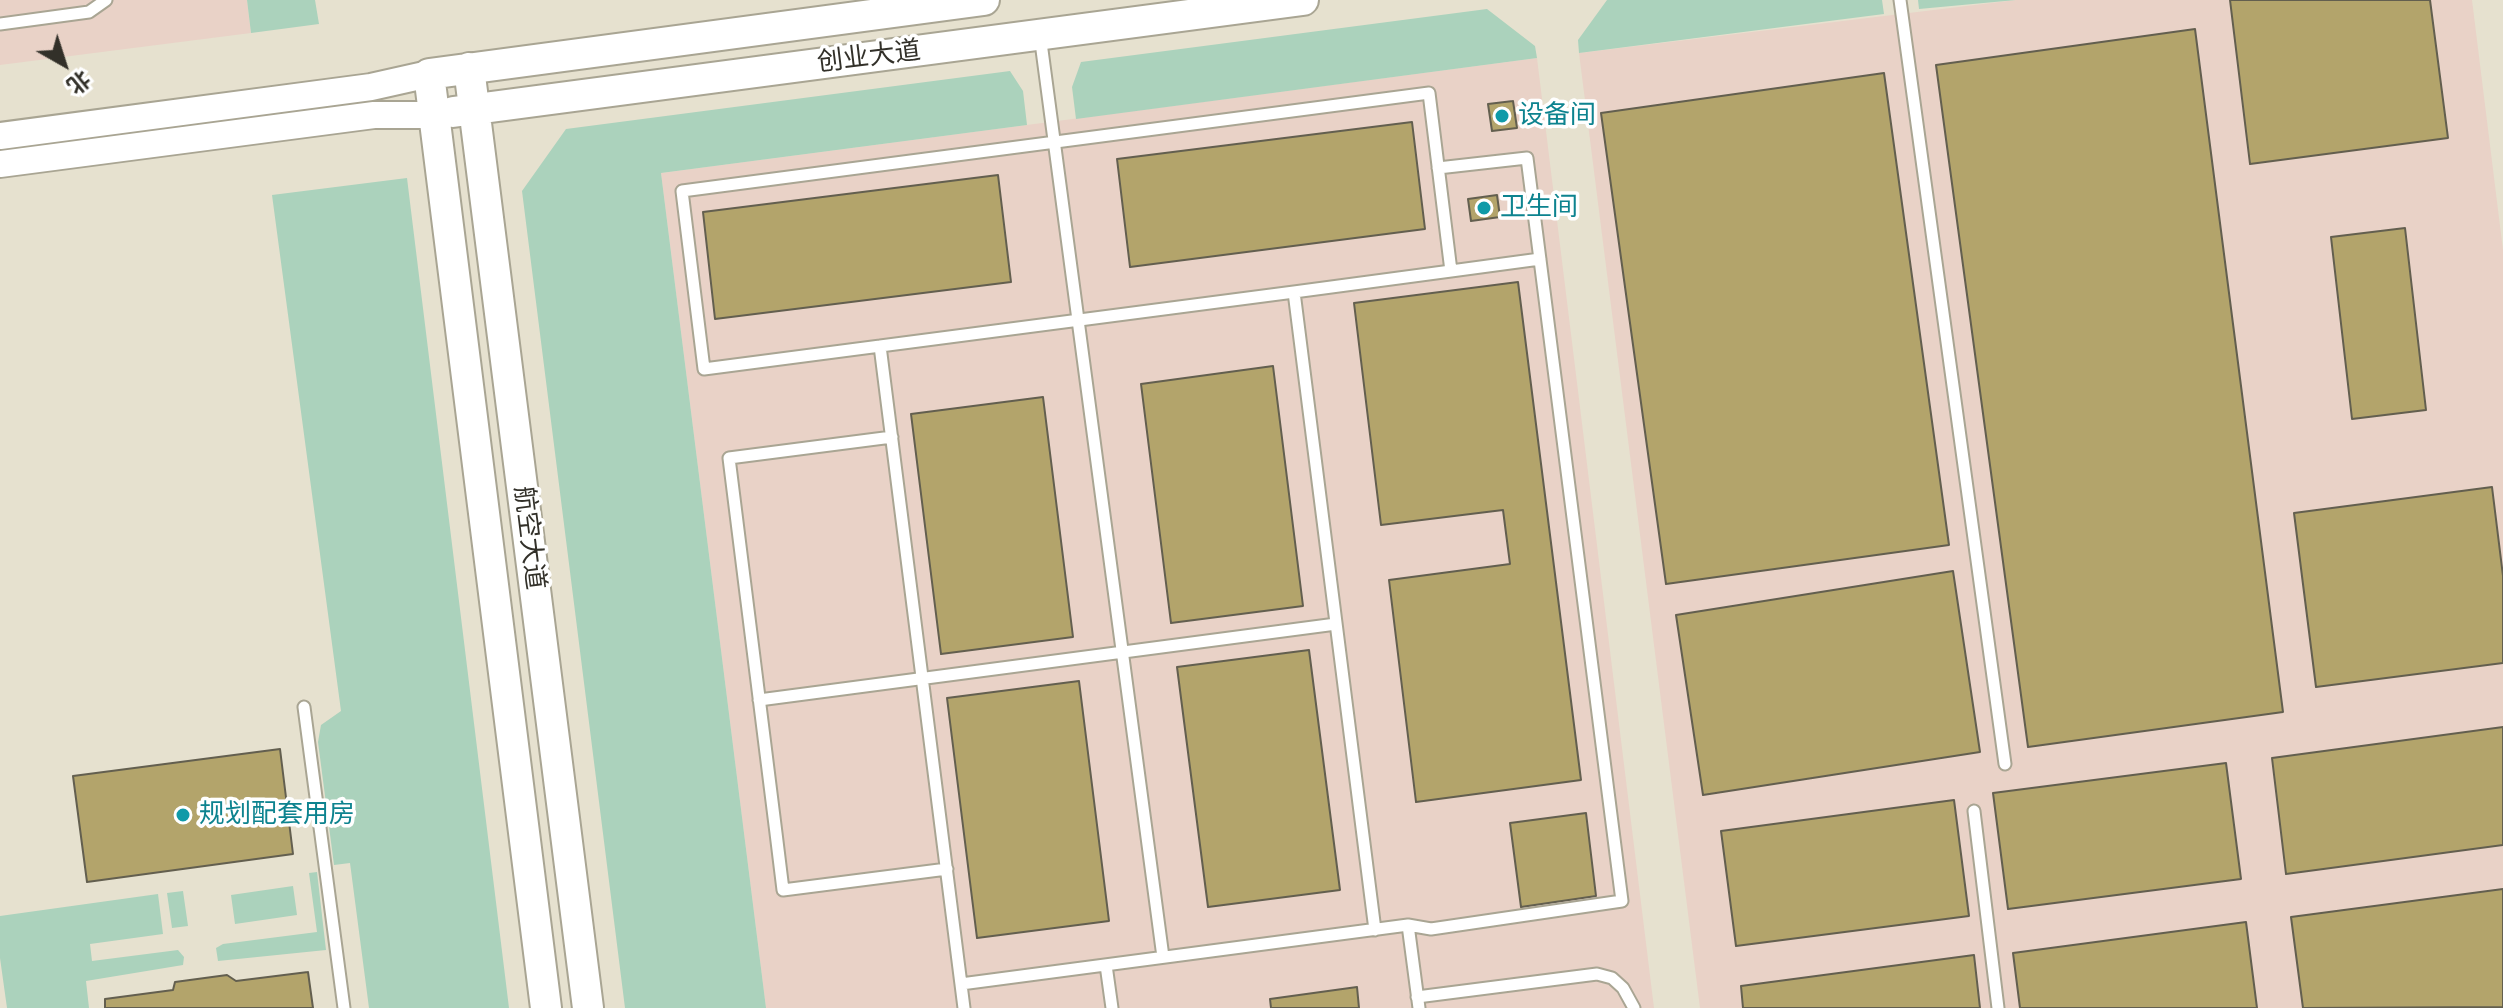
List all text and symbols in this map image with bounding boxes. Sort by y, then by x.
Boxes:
north arrow [24,24,104,104]
street label: 创业大道 [815,35,923,79]
text: 北 [62,65,96,100]
place label: 设备间 [1518,100,1596,132]
marker: 设备间 [1493,107,1511,125]
place label: 卫生间 [1500,192,1578,224]
marker: 卫生间 [1475,199,1493,217]
street label: 航空大道 [507,484,551,592]
place label: 规划配套用房 [199,799,355,831]
marker: 规划配套用房 [174,806,192,824]

